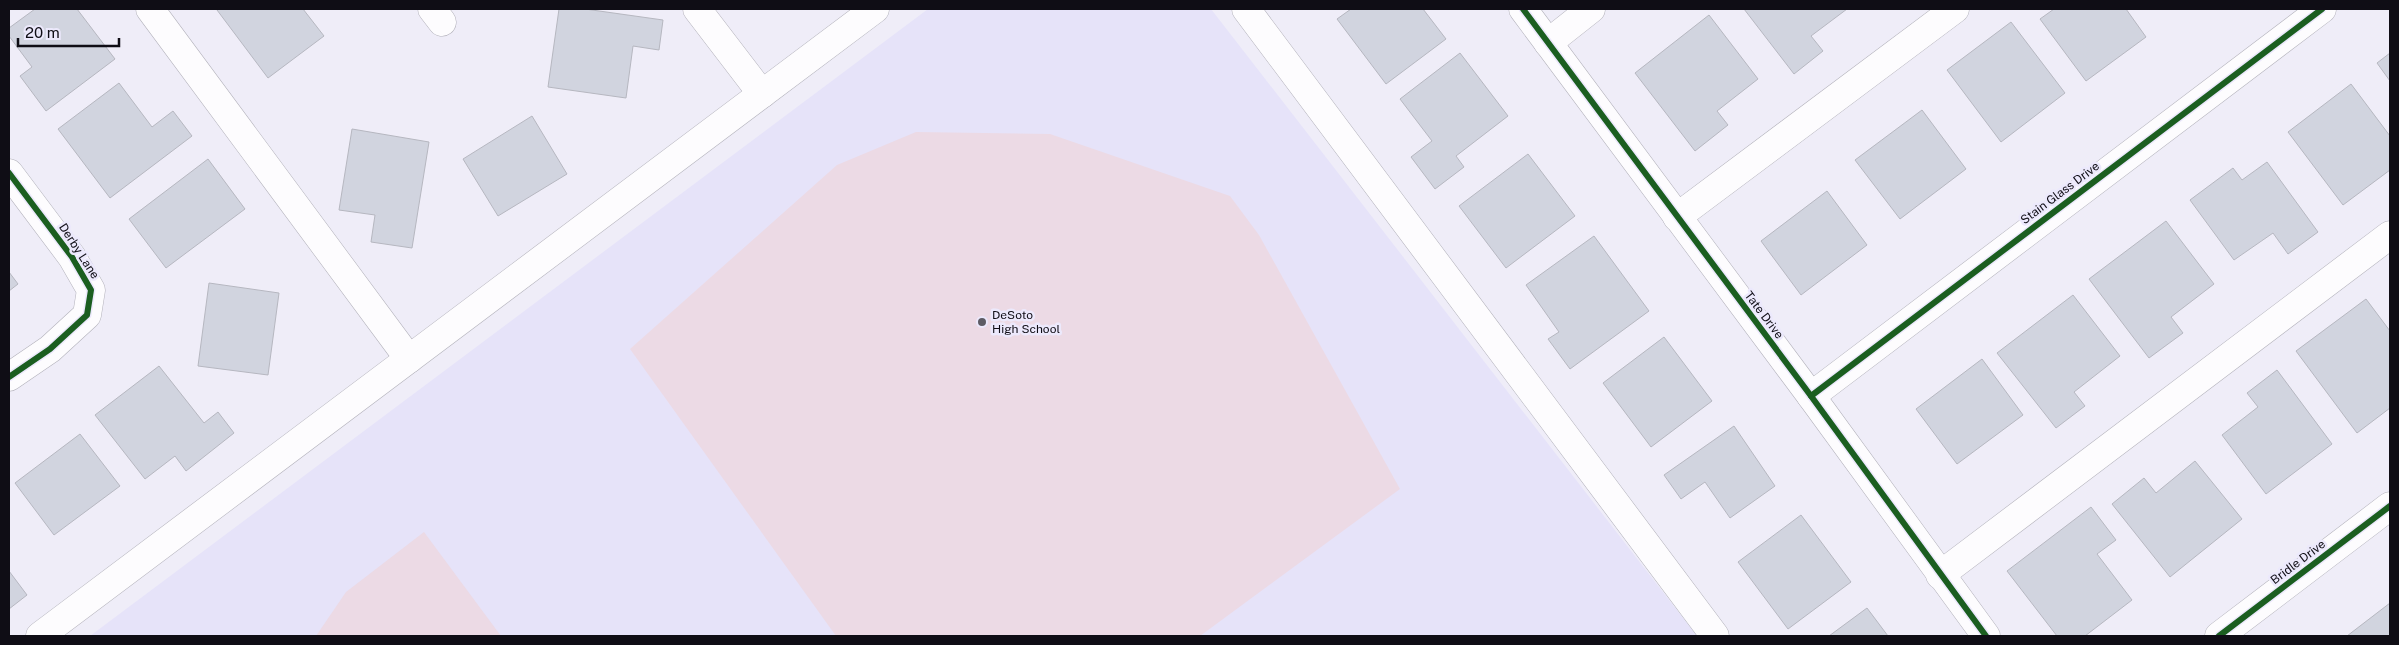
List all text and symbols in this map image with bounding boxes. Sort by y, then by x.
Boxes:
scale bar [18,15,119,47]
text: 20 m [25,24,60,41]
street label: Stain Glass Drive [2018,159,2102,227]
street label: Derby Lane [56,221,102,282]
street label: Tate Drive [1742,289,1786,342]
place label: DeSoto High School [992,308,1060,336]
marker: DeSoto High School [976,316,988,328]
street label: Bridle Drive [2268,537,2328,587]

